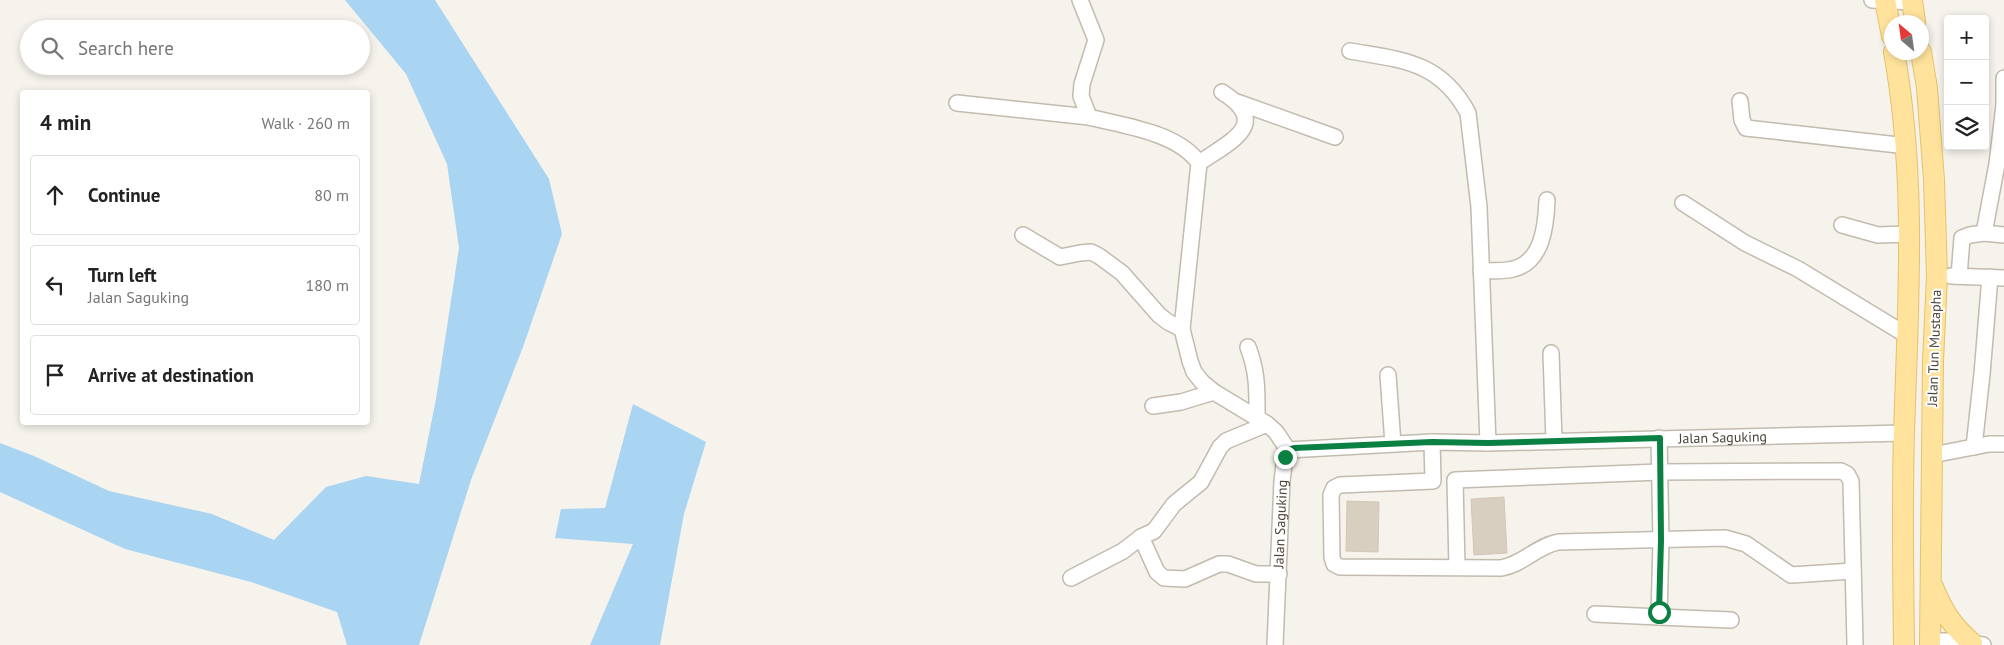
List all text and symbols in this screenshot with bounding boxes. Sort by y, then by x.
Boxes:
north arrow [1884,15,1929,60]
map controls [1944,15,1989,150]
button: + [1944,15,1989,60]
search box [20,20,370,75]
icon: search [38,34,66,62]
text: Search here [78,36,174,60]
button: − [1944,60,1989,105]
button: layers [1944,105,1989,150]
text: 4 min [40,109,91,136]
text: Walk · 260 m [261,113,350,133]
icon: ahead [41,181,69,209]
text: Continue [88,183,160,207]
text: 80 m [314,185,349,205]
text: Turn left [88,263,157,287]
icon: left [41,271,69,299]
text: 180 m [306,275,349,295]
text: Jalan Saguking [88,287,189,307]
street label: Jalan Tun Mustapha [1923,289,1945,408]
icon: arrive [41,361,69,389]
text: Arrive at destination [88,363,254,387]
street label: Jalan Saguking [1677,427,1767,447]
route end [1274,446,1297,469]
street label: Jalan Saguking [1269,479,1291,570]
route start [1648,601,1671,624]

